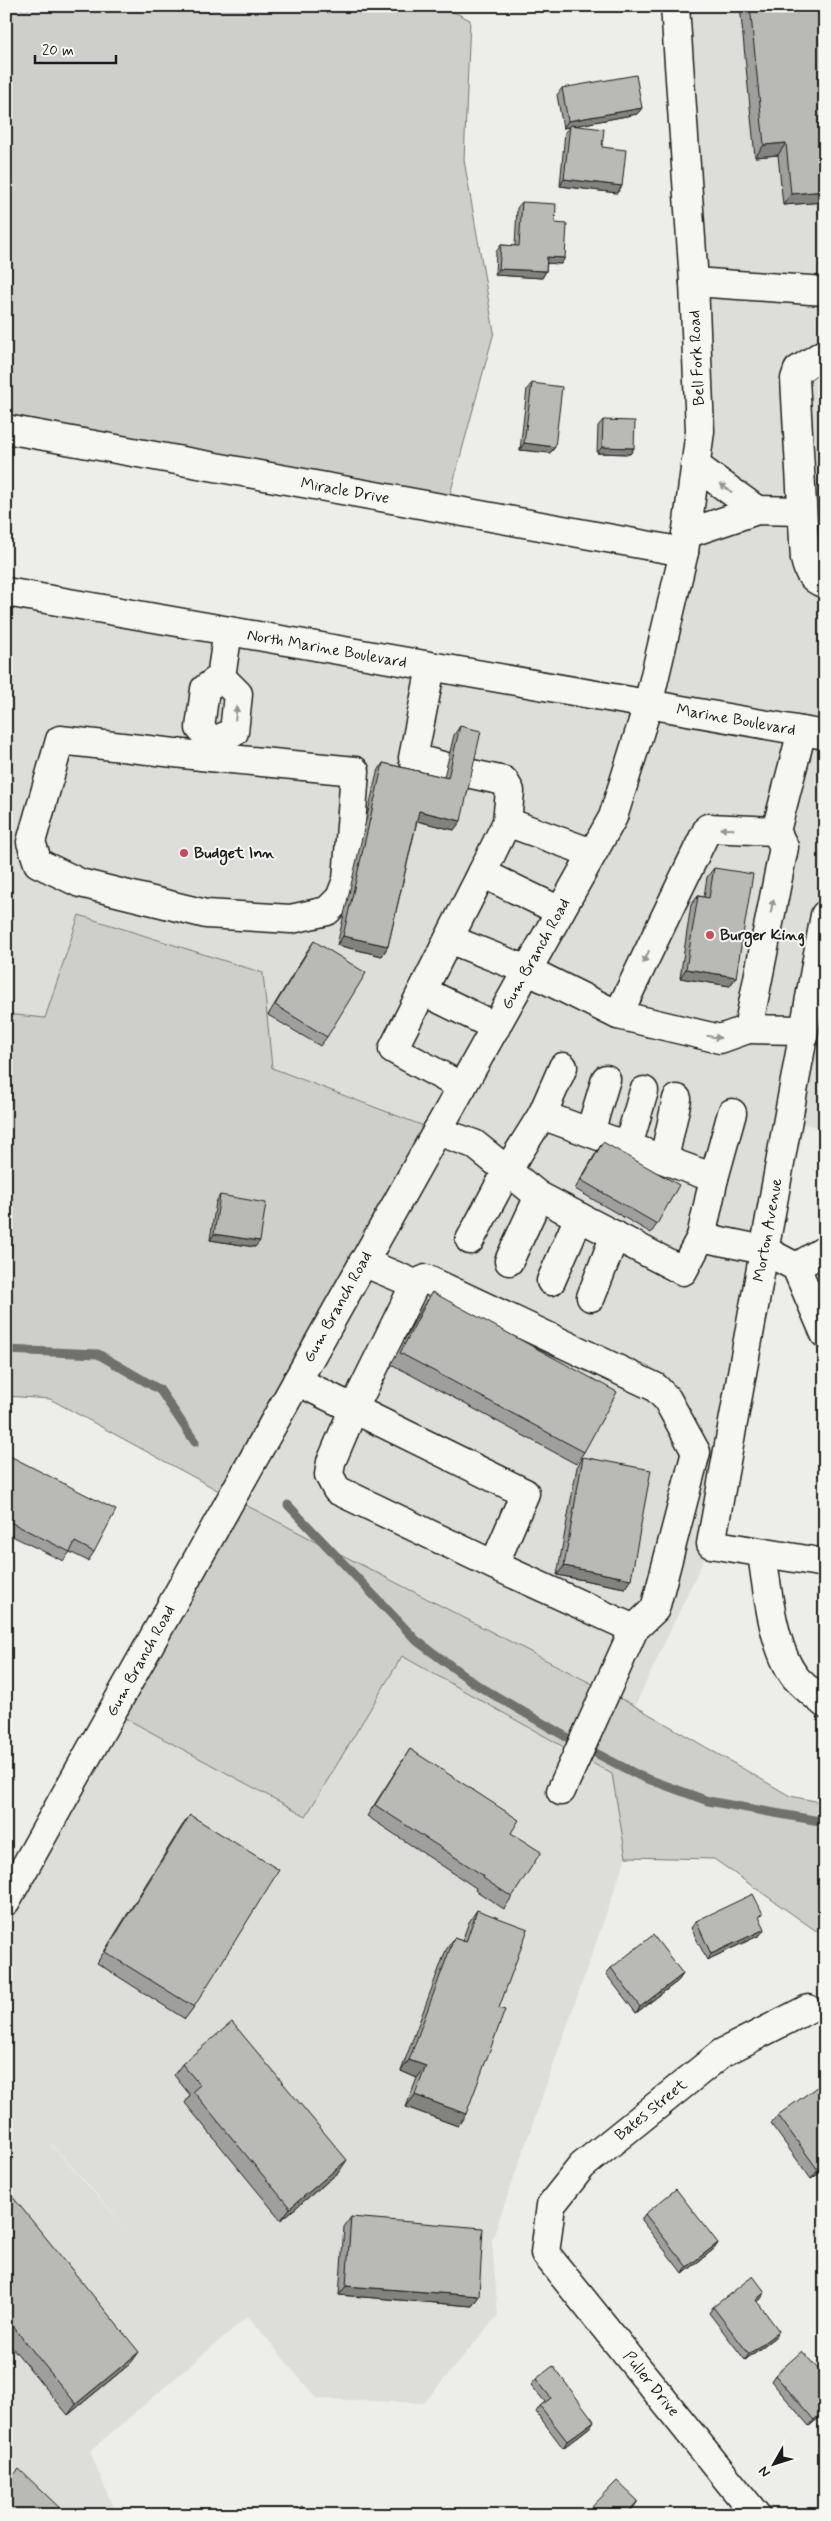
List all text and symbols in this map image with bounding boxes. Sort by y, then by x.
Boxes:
scale bar [35,32,116,64]
text: 20 m [42,41,74,61]
street label: Bell Fork Road [684,310,710,406]
street label: Miracle Drive [299,473,391,509]
one-way arrow [720,482,733,493]
street label: North Marine Boulevard [245,625,409,673]
street label: Marine Boulevard [675,699,797,741]
one-way arrow [232,704,240,720]
one-way arrow [719,824,735,832]
place label: Budget Inn [194,843,275,866]
marker: Budget Inn [178,847,190,859]
street label: Gum Branch Road [497,895,575,1013]
one-way arrow [769,897,777,913]
place label: Burger King [720,925,805,948]
marker: Burger King [704,929,716,941]
one-way arrow [642,950,650,964]
one-way arrow [706,1034,722,1042]
street label: Morton Avenue [749,1176,788,1284]
street label: Gum Branch Road [299,1248,377,1366]
street label: Gum Branch Road [102,1602,180,1720]
street label: Bates Street [610,2074,692,2146]
street label: Puller Drive [618,2347,684,2421]
north arrow [748,2438,798,2488]
text: N [755,2462,775,2481]

